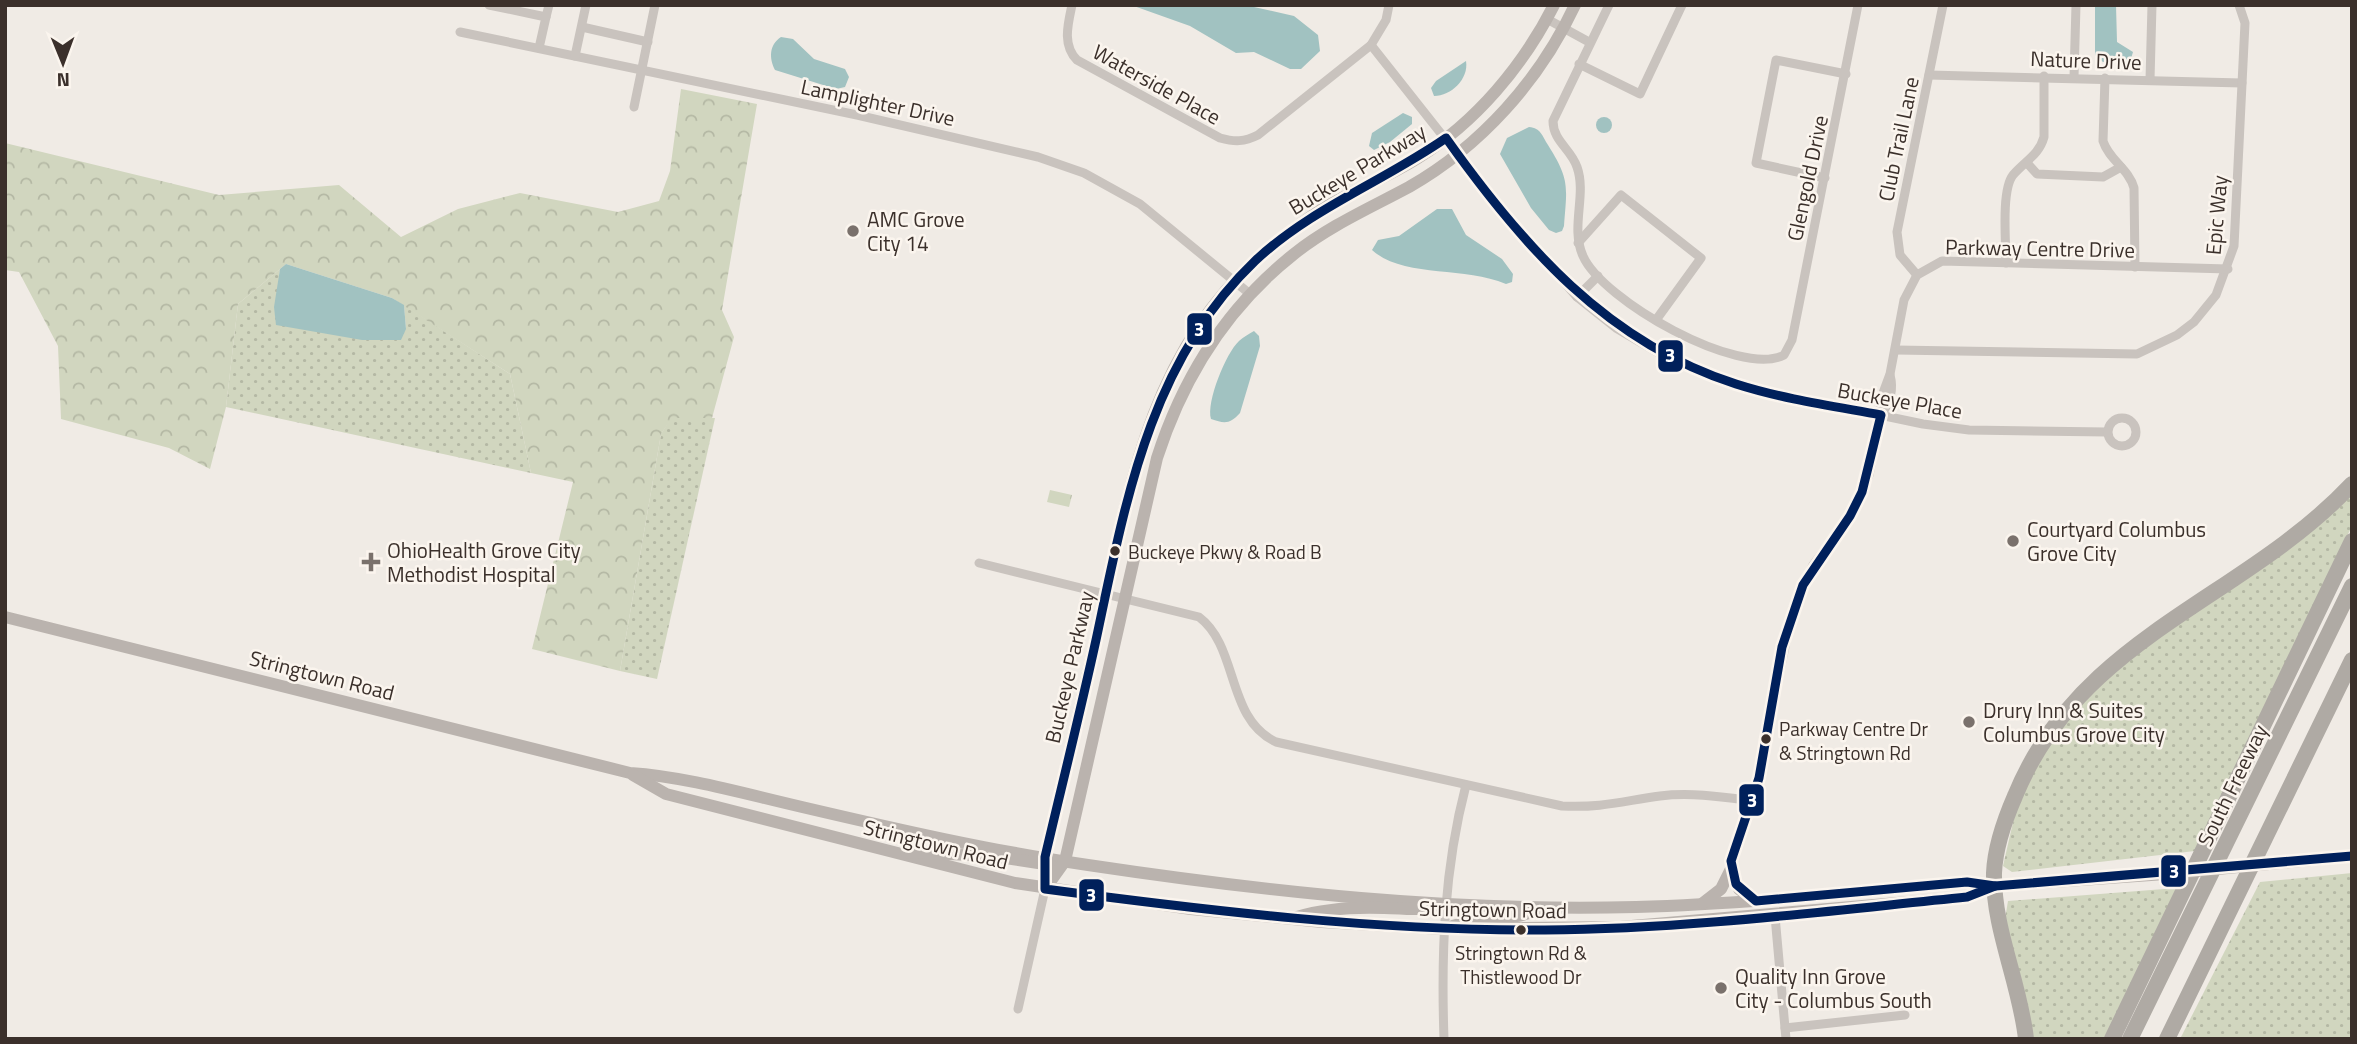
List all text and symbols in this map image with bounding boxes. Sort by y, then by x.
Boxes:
north arrow [28,28,98,98]
street label: Waterside Place [1087,36,1227,132]
street label: Nature Drive [2030,42,2142,78]
text: N [56,66,70,95]
street label: Lamplighter Drive [798,70,958,134]
street label: Club Trail Lane [1869,74,1927,204]
street label: Glengold Drive [1778,112,1836,244]
street label: Buckeye Parkway [1282,115,1432,223]
street label: Epic Way [2197,174,2235,256]
place label: AMC Grove City 14 [867,203,965,259]
marker: AMC Grove City 14 [845,223,861,239]
street label: Parkway Centre Drive [1945,230,2135,266]
line badge: 3 [1186,312,1213,346]
text: 3 [1194,314,1204,343]
line badge: 3 [1657,339,1684,373]
text: 3 [1665,340,1675,369]
street label: Buckeye Place [1835,373,1965,427]
place label: Courtyard Columbus Grove City [2027,513,2206,569]
marker: Courtyard Columbus Grove City [2005,533,2021,549]
place label: OhioHealth Grove City Methodist Hospital [387,534,581,590]
place label: Buckeye Pkwy & Road B [1128,537,1322,566]
marker: Buckeye Pkwy & Road B [1108,544,1122,558]
marker: OhioHealth Grove City Methodist Hospital [361,552,381,572]
street label: Buckeye Parkway [1036,588,1102,746]
street label: Stringtown Road [246,642,398,708]
place label: Drury Inn & Suites Columbus Grove City [1983,694,2165,750]
place label: Parkway Centre Dr & Stringtown Rd [1779,714,1929,767]
marker: Drury Inn & Suites Columbus Grove City [1961,714,1977,730]
street label: South Freeway [2189,719,2275,851]
marker: Parkway Centre Dr & Stringtown Rd [1759,732,1773,746]
line badge: 3 [1738,783,1765,817]
text: 3 [1747,785,1757,814]
street label: Stringtown Road [860,811,1012,877]
line badge: 3 [2160,854,2187,888]
text: 3 [2169,856,2179,885]
line badge: 3 [1078,878,1105,912]
text: 3 [1086,880,1096,909]
street label: Stringtown Road [1419,892,1567,926]
marker: Stringtown Rd & Thistlewood Dr [1514,923,1528,937]
place label: Stringtown Rd & Thistlewood Dr [1455,938,1587,991]
place label: Quality Inn Grove City - Columbus South [1735,960,1932,1016]
marker: Quality Inn Grove City - Columbus South [1713,980,1729,996]

